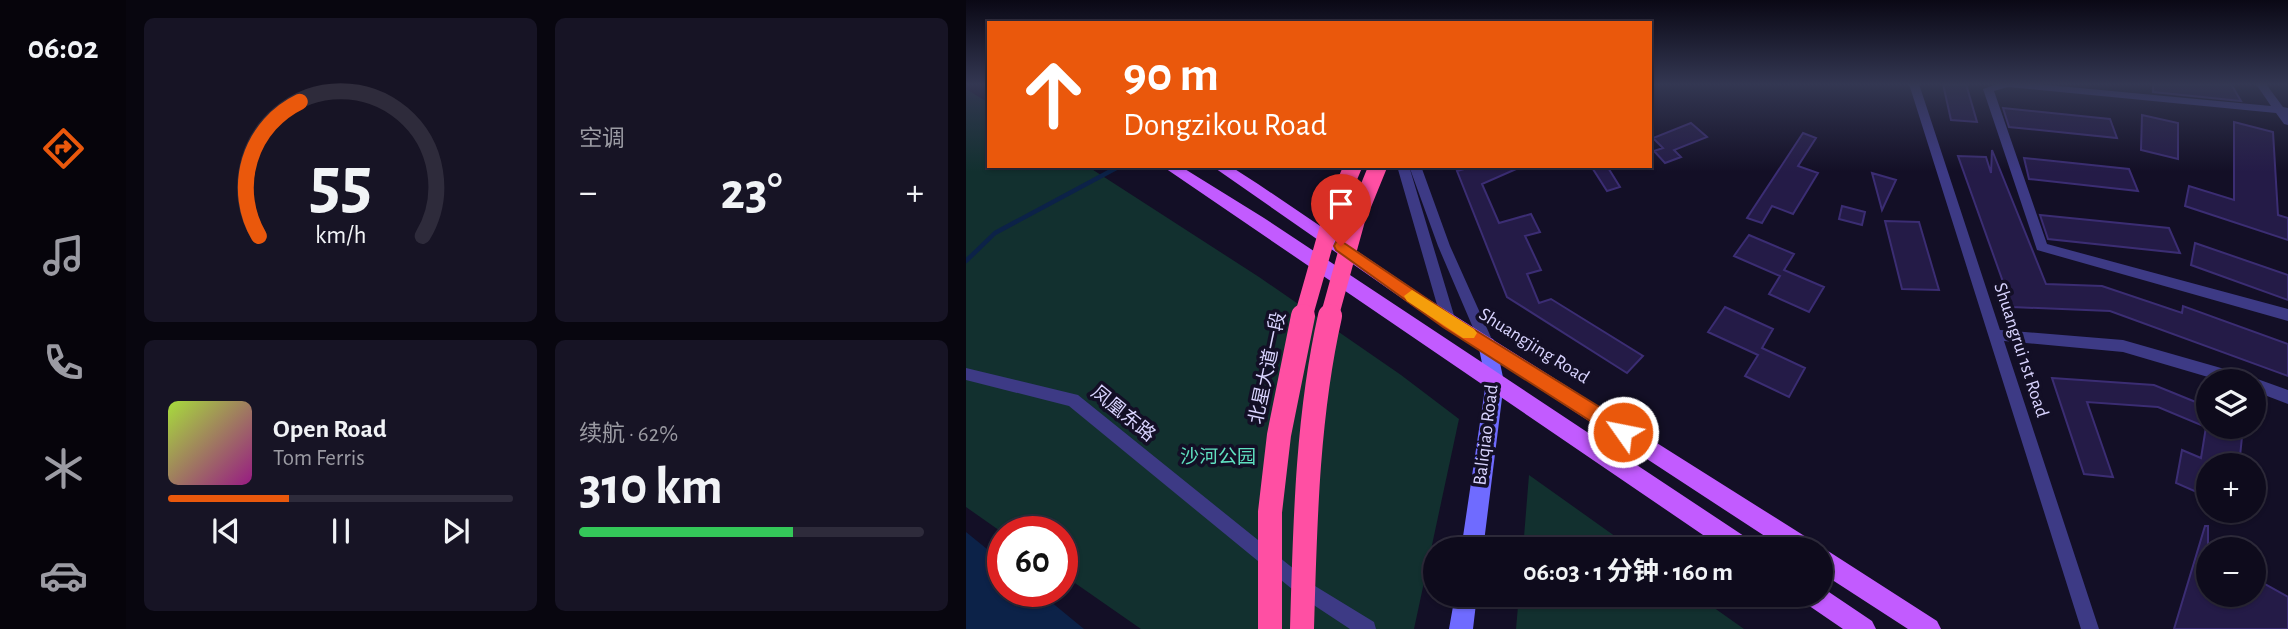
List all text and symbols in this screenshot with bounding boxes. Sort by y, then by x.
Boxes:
text: 06:02 [27,32,99,64]
icon: ahead [1008,49,1099,140]
text: 90 m [1123,51,1219,100]
text: Dongzikou Road [1123,109,1327,141]
icon: directions [39,124,88,173]
text: 空调 [579,128,625,151]
text: 55 [309,148,372,221]
text: 23° [720,166,783,218]
text: − [579,174,597,212]
text: + [906,174,924,212]
pin [1311,174,1371,246]
icon: arrive [1322,185,1360,223]
text: km/h [315,223,366,248]
icon: music [39,231,88,280]
street label: Shuangrui 1st Road [1990,280,2052,420]
street label: Shuangjing Road [1476,305,1593,388]
street label: 北星大道一段 [1245,310,1289,426]
icon: phone [39,338,88,387]
map controls [2196,369,2266,607]
button: layers [2196,369,2266,439]
street label: 凤凰东路 [1087,381,1160,445]
street label: Baliqiao Road [1470,383,1502,487]
position arrow [1586,395,1660,469]
text: Open Road [273,416,387,442]
text: 续航 · 62% [579,423,678,446]
icon: climate [39,444,88,493]
text: Tom Ferris [273,447,365,470]
park label: 沙河公园 [1180,447,1256,467]
button: + [2196,453,2266,523]
text: 310 km [579,461,723,513]
icon: previous [207,512,245,550]
icon: pause [322,512,360,550]
icon: next [437,512,475,550]
speed limit sign: 60 [987,516,1078,607]
button: − [2196,537,2266,607]
icon: car [39,551,88,600]
text: 06:03 · 1 分钟 · 160 m [1523,559,1733,585]

